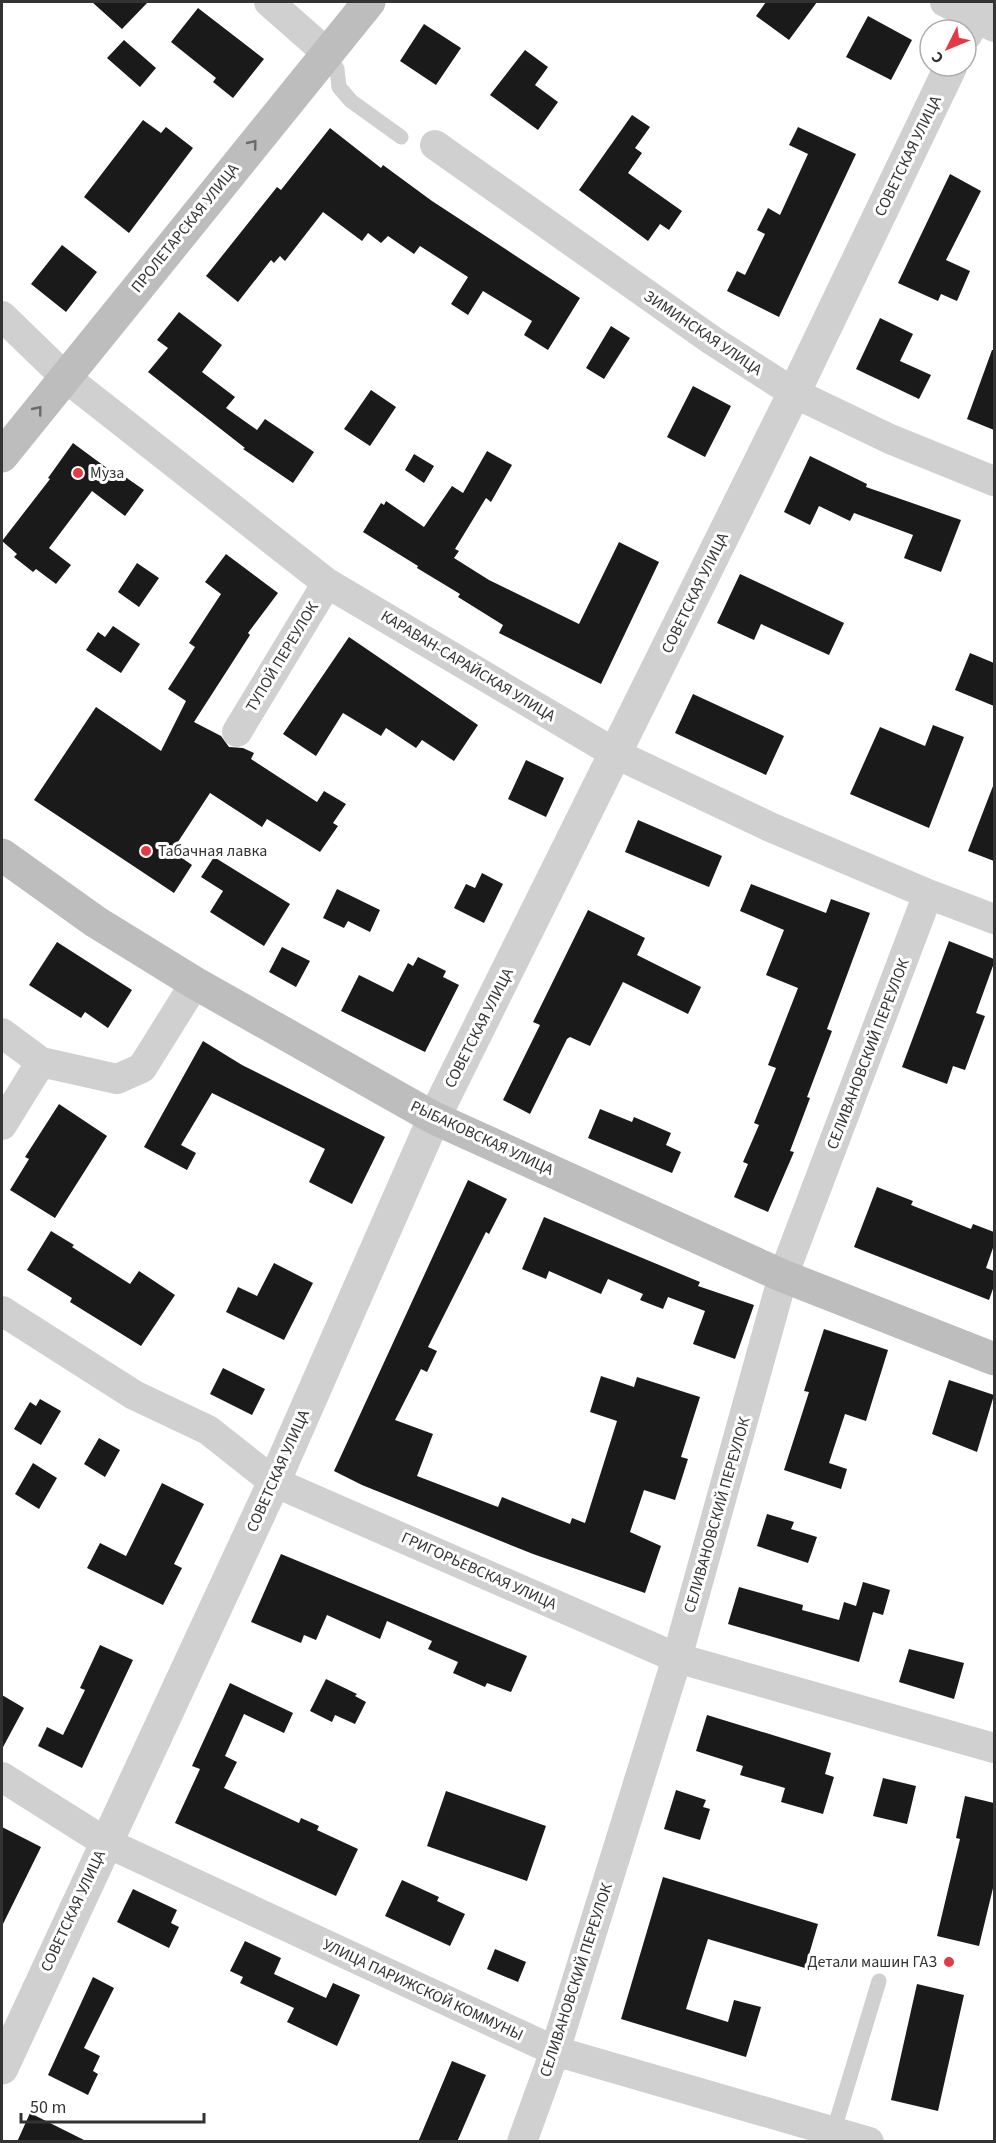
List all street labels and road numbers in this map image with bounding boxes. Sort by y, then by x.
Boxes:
street label: СОВЕТСКАЯ УЛИЦА [869,92,947,220]
street label: ПРОЛЕТАРСКАЯ УЛИЦА [126,159,244,297]
street label: ЗИМИНСКАЯ УЛИЦА [640,285,767,381]
street label: СОВЕТСКАЯ УЛИЦА [656,529,734,657]
street label: ТУПОЙ ПЕРЕУЛОК [240,597,324,716]
street label: КАРАВАН-САРАЙСКАЯ УЛИЦА [377,605,560,727]
street label: СЕЛИВАНОВСКИЙ ПЕРЕУЛОК [821,955,915,1153]
street label: СОВЕТСКАЯ УЛИЦА [439,964,519,1092]
street label: РЫБАКОВСКАЯ УЛИЦА [407,1095,557,1181]
street label: СОВЕТСКАЯ УЛИЦА [241,1406,315,1536]
street label: СЕЛИВАНОВСКИЙ ПЕРЕУЛОК [678,1414,756,1616]
street label: ГРИГОРЬЕВСКАЯ УЛИЦА [398,1527,561,1615]
street label: СОВЕТСКАЯ УЛИЦА [35,1846,111,1975]
street label: СЕЛИВАНОВСКИЙ ПЕРЕУЛОК [534,1879,618,2080]
street label: УЛИЦА ПАРИЖСКОЙ КОММУНЫ [319,1934,527,2046]

